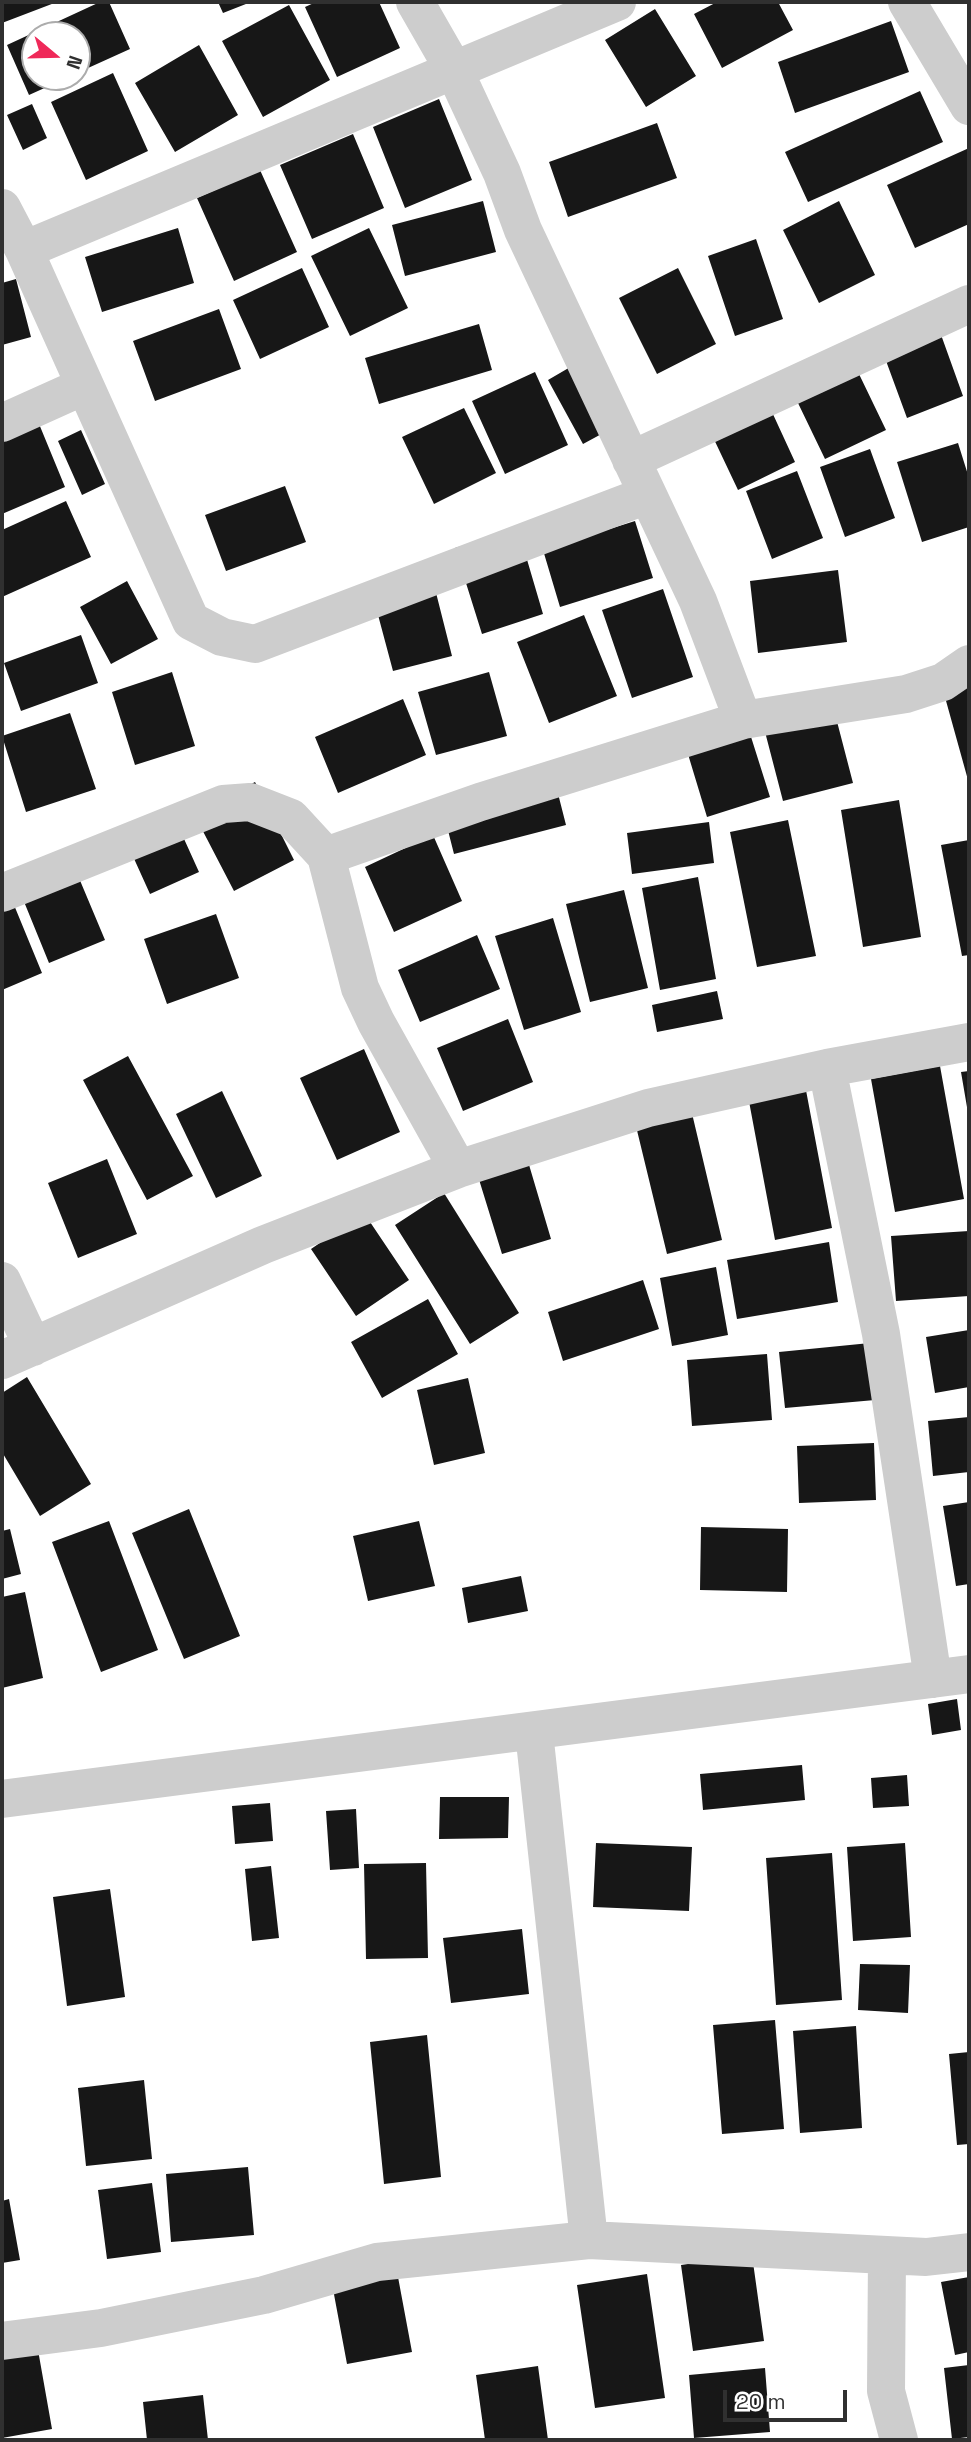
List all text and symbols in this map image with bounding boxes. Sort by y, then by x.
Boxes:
north arrow [21,21,91,91]
text: N [61,52,88,72]
scale bar [726,2376,850,2420]
text: 20 m [736,2388,786,2415]

